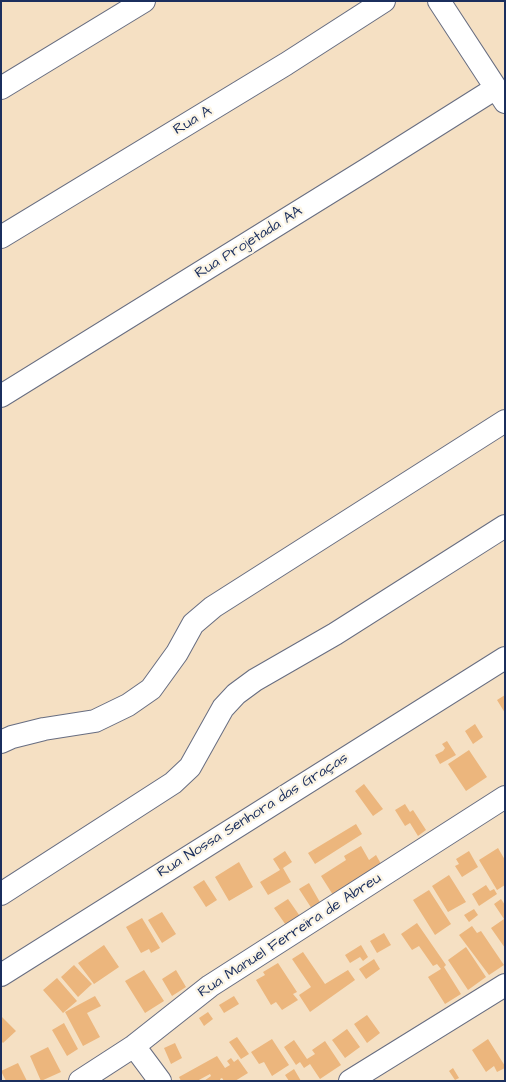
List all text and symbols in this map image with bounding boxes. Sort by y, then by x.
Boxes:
street label: Rua A [171,103,215,139]
street label: Rua Projetada AA [192,203,306,283]
street label: Rua Nossa Senhora das Graças [154,750,352,882]
street label: Rua Manuel Ferreira de Abreu [195,870,385,1002]

